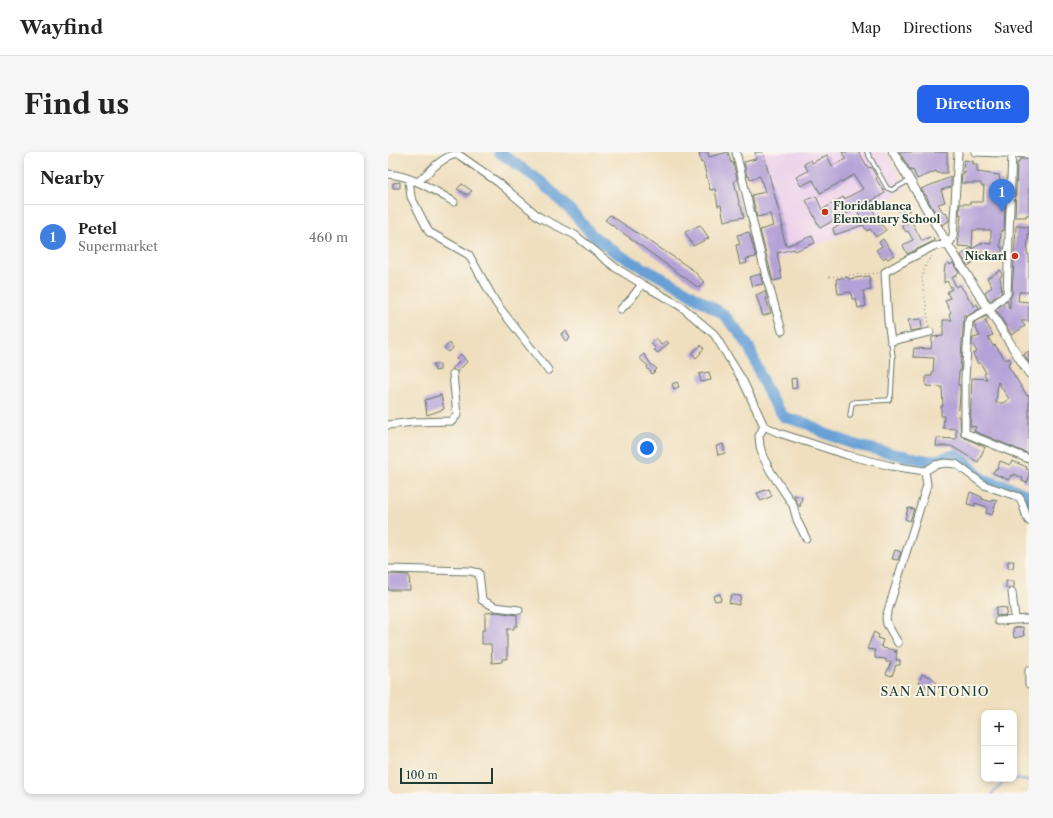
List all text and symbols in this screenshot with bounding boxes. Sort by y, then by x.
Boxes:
text: Wayfind [20,16,103,39]
text: Map [851,19,881,37]
text: Directions [903,19,972,37]
text: Saved [994,19,1033,37]
button: Directions [917,85,1029,123]
text: Find us [24,87,129,121]
text: Nearby [40,168,104,188]
pin: 1 [989,179,1015,212]
place label: Floridablanca Elementary School [833,199,940,226]
marker: Floridablanca Elementary School [820,207,830,217]
text: Petel [78,219,117,238]
text: 1 [50,229,56,245]
text: 460 m [309,229,348,245]
text: Supermarket [78,238,158,254]
place label: Nickarl [965,249,1007,263]
marker: Nickarl [1010,251,1020,261]
your location [637,438,657,458]
district label: SAN ANTONIO [881,683,989,699]
map controls [981,710,1017,782]
button: + [981,710,1017,746]
button: − [981,746,1017,782]
scale bar [400,766,493,785]
text: 100 m [406,768,438,782]

